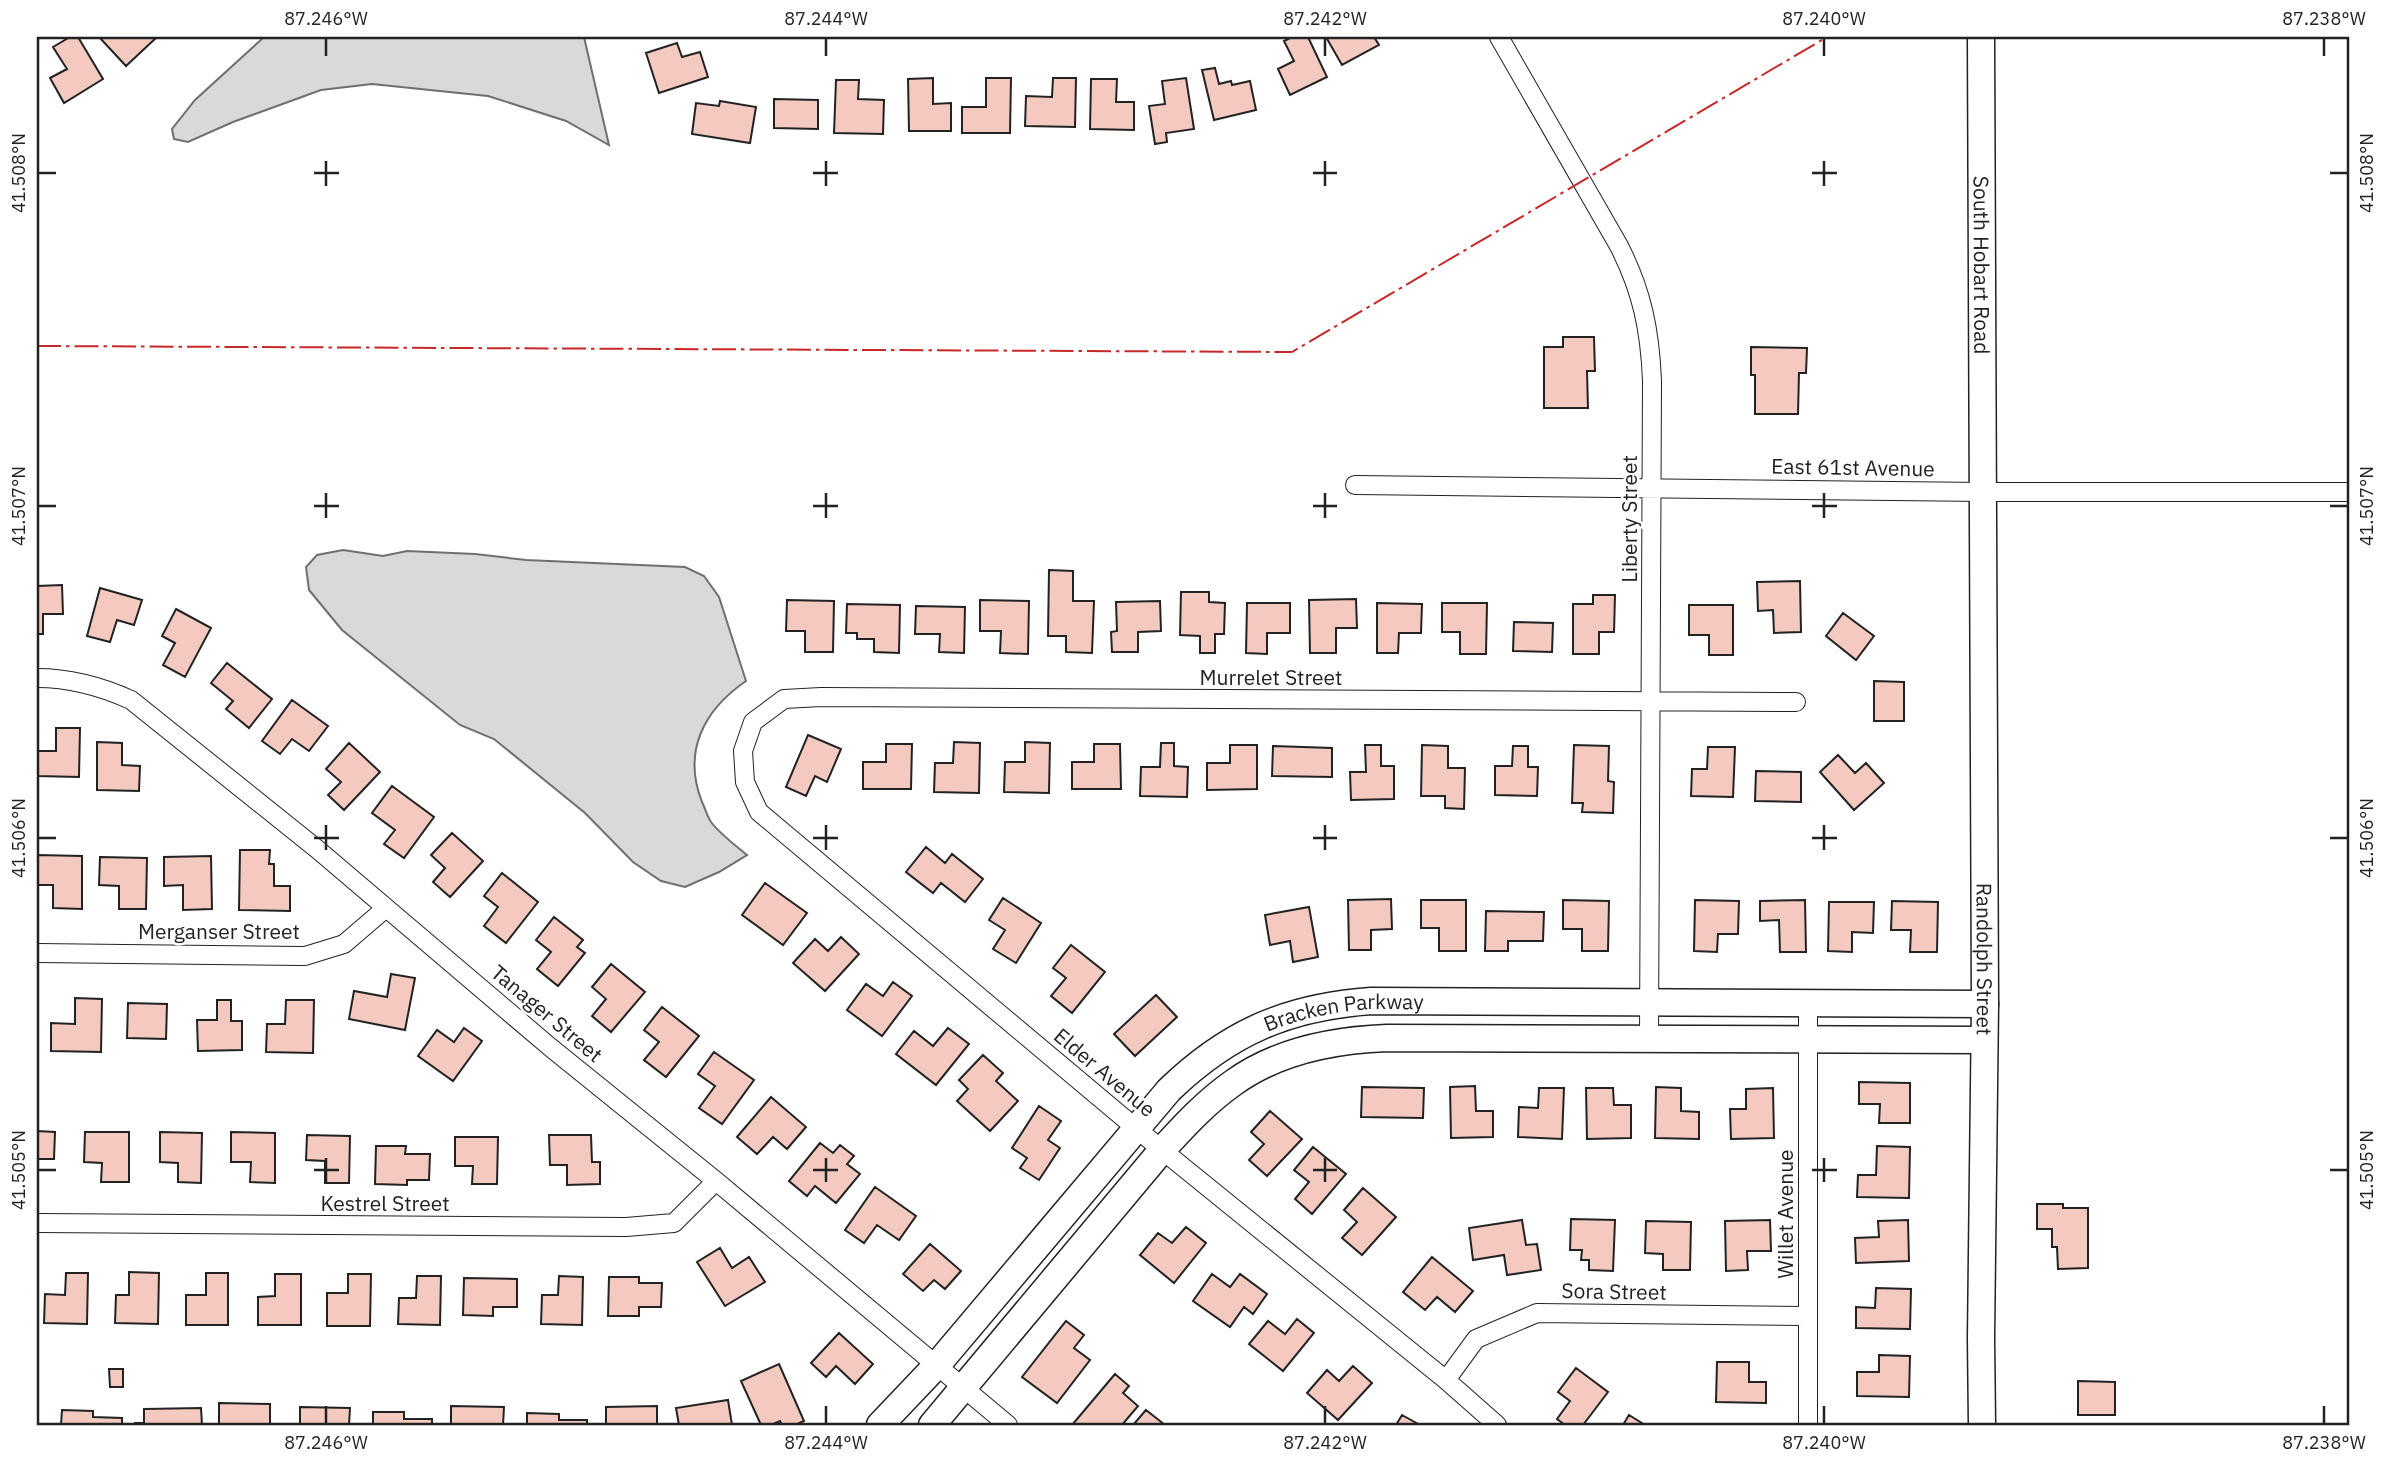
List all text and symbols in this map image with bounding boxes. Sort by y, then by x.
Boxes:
text: 87.246°W [284,7,368,30]
text: 87.244°W [784,7,868,30]
text: 87.242°W [1283,7,1367,30]
text: 87.240°W [1782,7,1866,30]
text: 87.238°W [2282,7,2366,30]
text: 41.508°N [7,133,30,213]
text: 41.508°N [2355,133,2378,213]
street label: South Hobart Road [1968,176,1996,354]
street label: East 61st Avenue [1771,452,1935,482]
street label: Liberty Street [1615,455,1643,583]
text: 41.507°N [7,466,30,546]
text: 41.507°N [2355,466,2378,546]
street label: Murrelet Street [1200,663,1343,691]
text: 41.506°N [7,798,30,878]
text: 41.506°N [2355,798,2378,878]
street label: Randolph Street [1970,883,1999,1036]
street label: Merganser Street [138,917,300,945]
street label: Tanager Street [485,958,609,1068]
street label: Bracken Parkway [1259,987,1424,1038]
street label: Elder Avenue [1048,1021,1162,1123]
text: 41.505°N [7,1130,30,1210]
text: 41.505°N [2355,1130,2378,1210]
street label: Willet Avenue [1771,1149,1799,1279]
street label: Kestrel Street [320,1189,450,1217]
street label: Sora Street [1561,1276,1667,1306]
text: 87.246°W [284,1431,368,1454]
text: 87.244°W [784,1431,868,1454]
text: 87.242°W [1283,1431,1367,1454]
text: 87.240°W [1782,1431,1866,1454]
text: 87.238°W [2282,1431,2366,1454]

